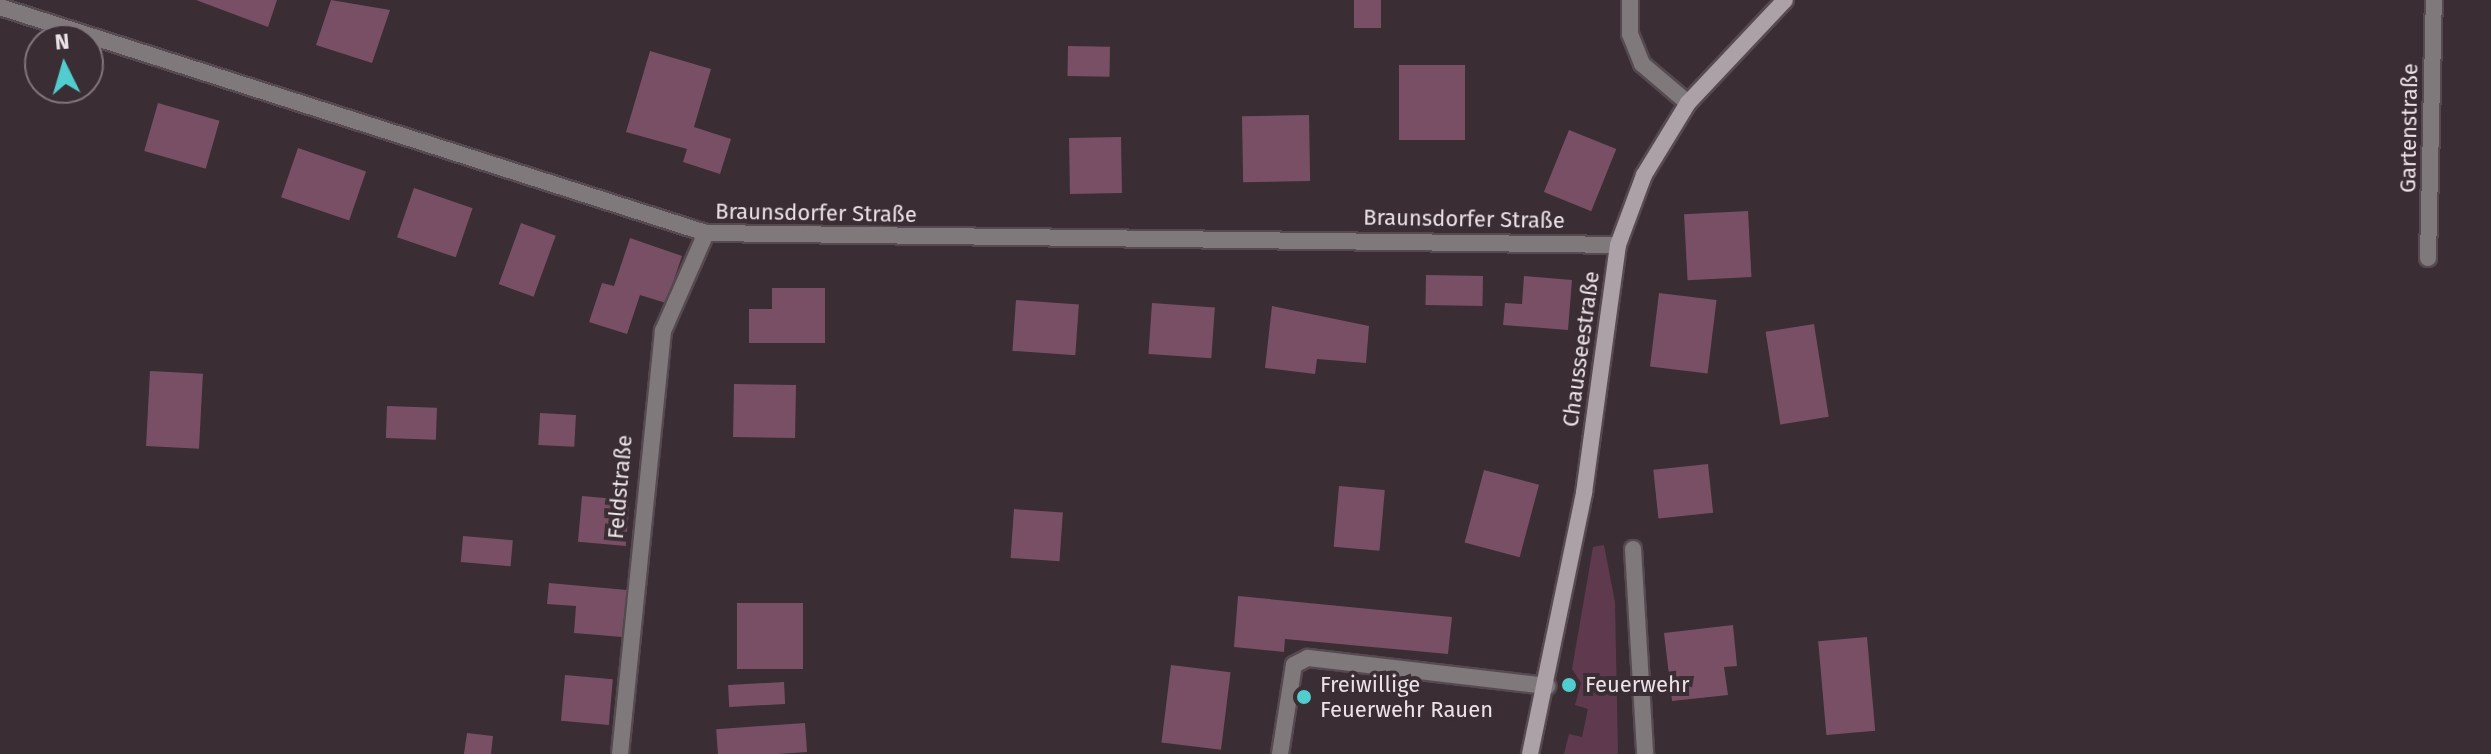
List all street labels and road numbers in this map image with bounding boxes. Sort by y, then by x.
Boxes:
street label: Gartenstraße [2395,63,2423,193]
street label: Braunsdorfer Straße [715,198,917,228]
street label: Braunsdorfer Straße [1363,204,1565,234]
street label: Chausseestraße [1557,269,1605,429]
street label: Feldstraße [602,434,638,540]

